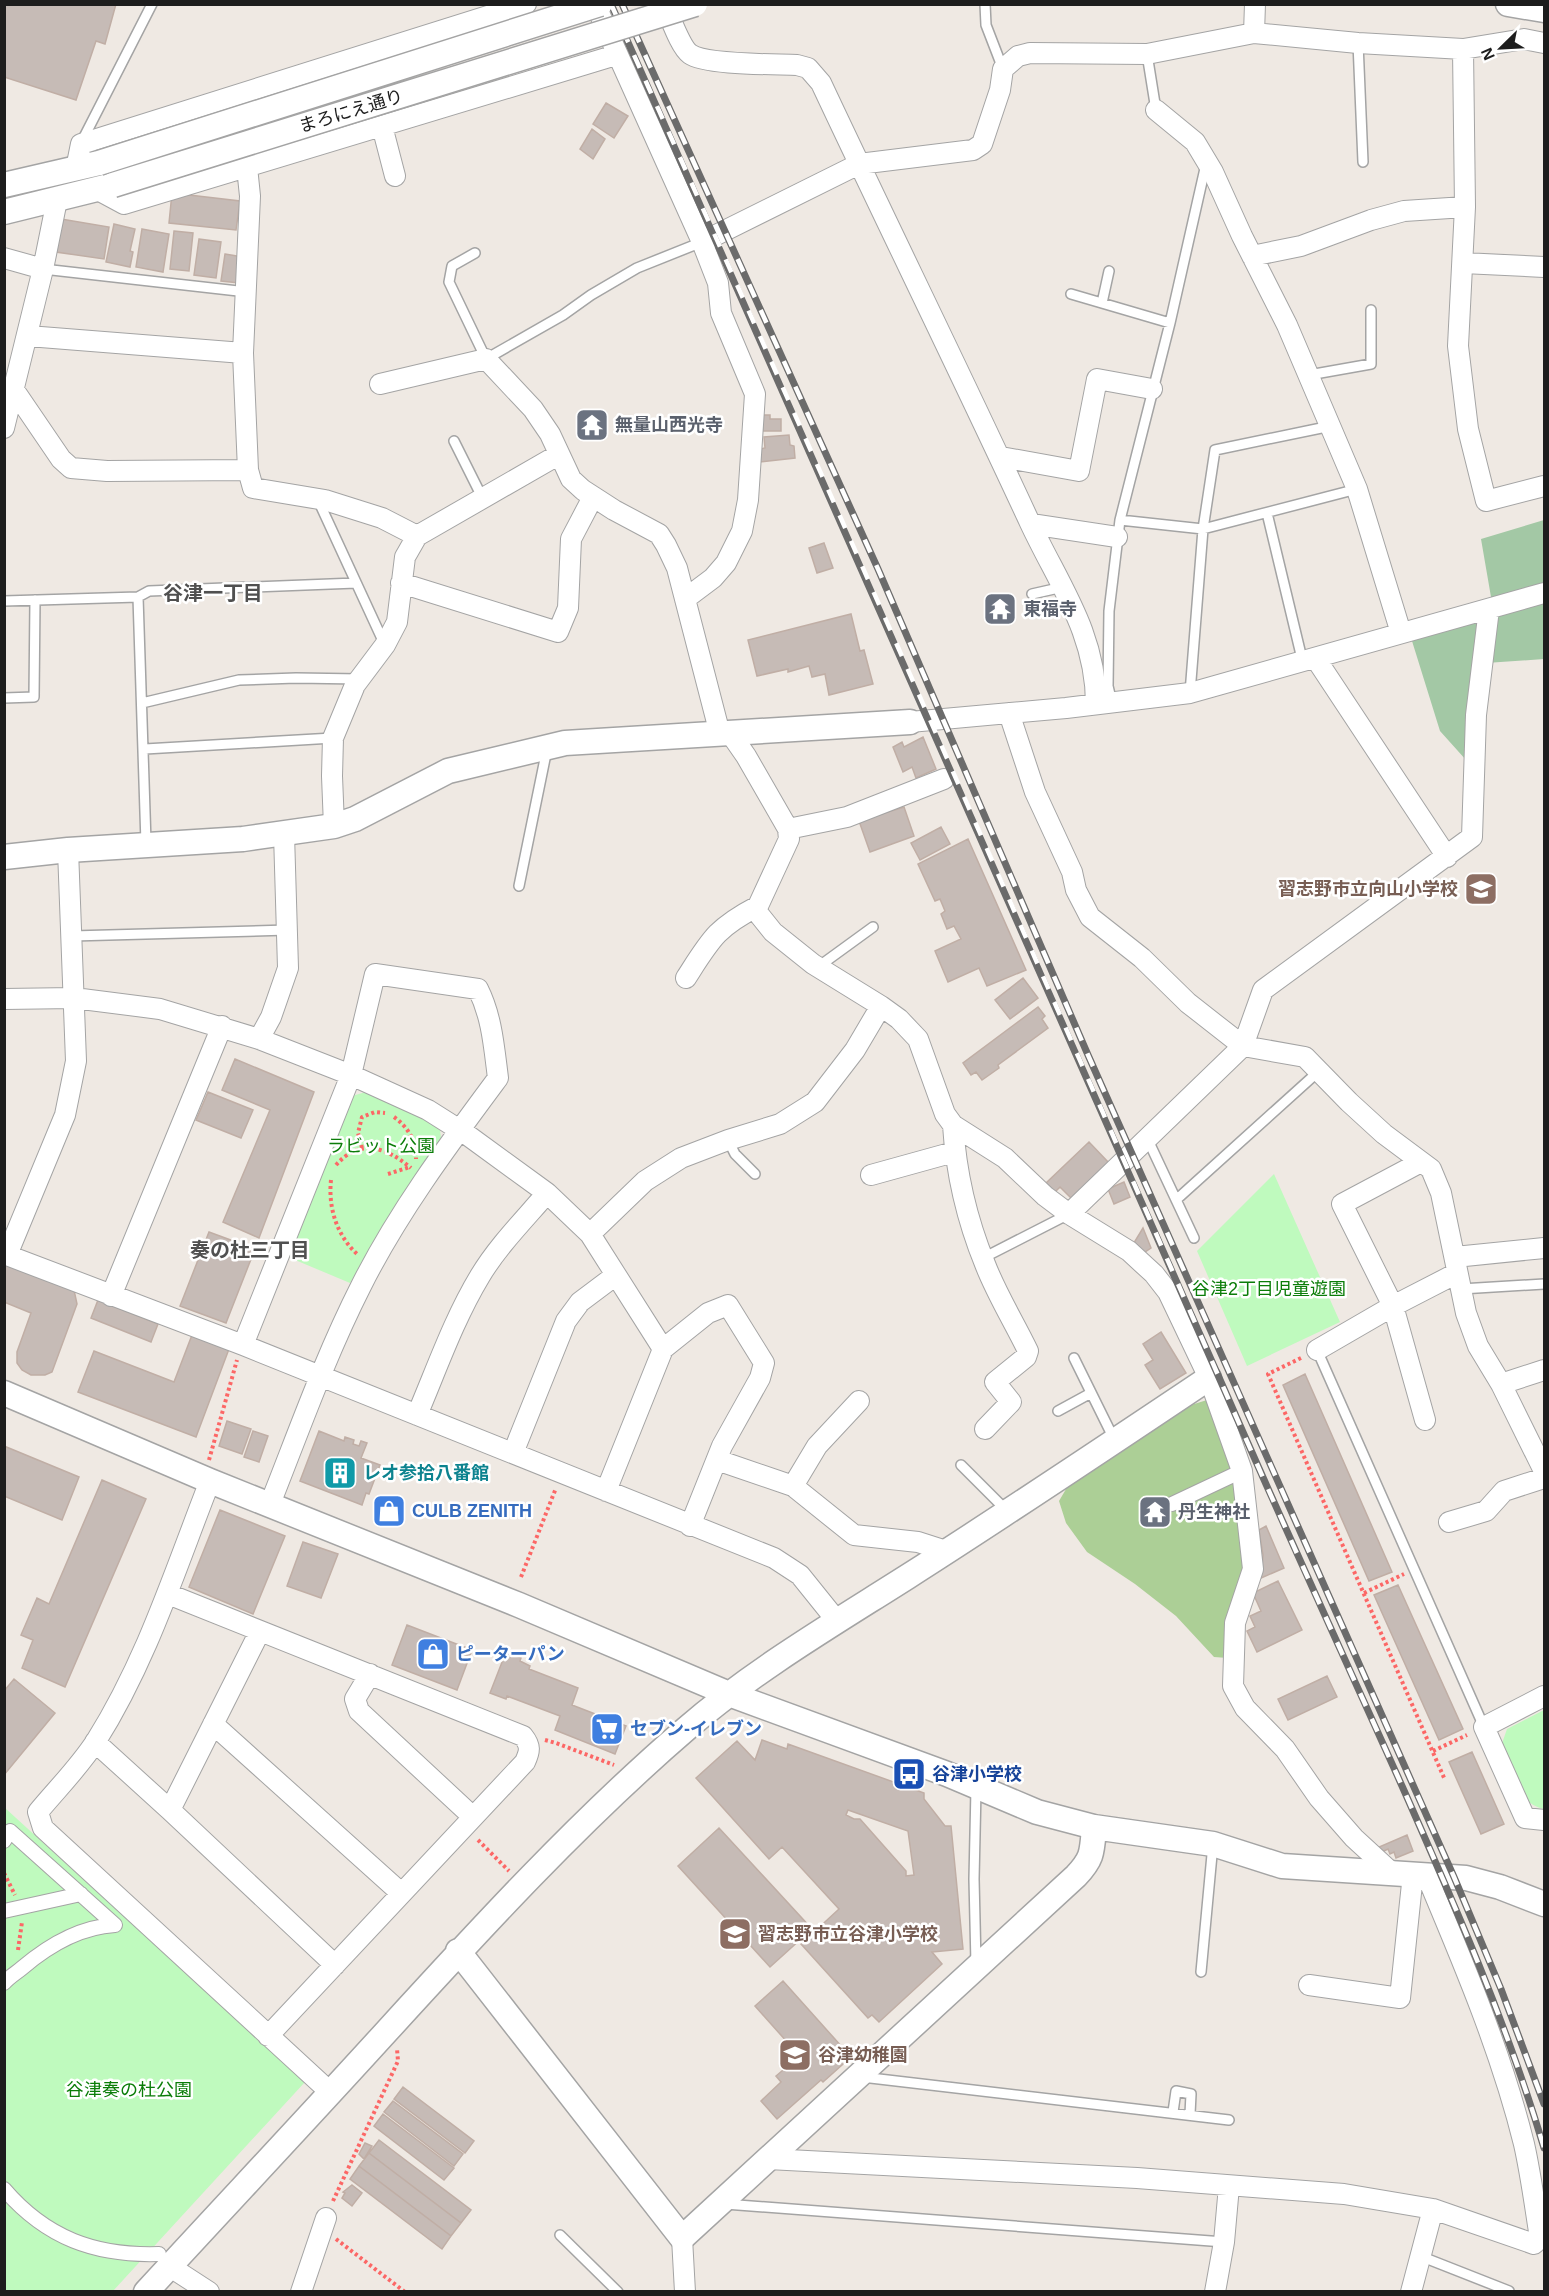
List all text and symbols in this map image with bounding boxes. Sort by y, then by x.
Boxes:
north arrow [1471,18,1531,78]
text: N [1478,45,1498,63]
street label: まろにえ通り [296,86,406,136]
temple icon: 無量山西光寺 [574,407,610,443]
place label: 無量山西光寺 [615,415,723,435]
district label: 谷津一丁目 [163,582,263,604]
temple icon: 東福寺 [982,591,1018,627]
place label: 東福寺 [1023,599,1077,619]
school or university icon: 習志野市立向山小学校 [1463,871,1499,907]
place label: 習志野市立向山小学校 [1278,879,1458,899]
park label: ラビット公園 [327,1136,435,1156]
district label: 奏の杜三丁目 [190,1239,310,1261]
park label: 谷津2丁目児童遊園 [1192,1279,1346,1299]
building icon: レオ参拾八番館 [322,1455,358,1491]
place label: レオ参拾八番館 [363,1463,489,1483]
shop icon: CULB ZENITH [371,1493,407,1529]
temple icon: 丹生神社 [1137,1494,1173,1530]
place label: CULB ZENITH [412,1501,532,1521]
place label: 丹生神社 [1178,1502,1250,1522]
shop icon: ピーターパン [415,1636,451,1672]
place label: ピーターパン [456,1644,565,1664]
supermarket icon: セブン-イレブン [589,1711,625,1747]
place label: セブン-イレブン [630,1719,762,1739]
bus stop icon: 谷津小学校 [891,1756,927,1792]
place label: 谷津小学校 [932,1764,1022,1784]
school or university icon: 習志野市立谷津小学校 [717,1916,753,1952]
place label: 習志野市立谷津小学校 [758,1924,938,1944]
school or university icon: 谷津幼稚園 [777,2037,813,2073]
place label: 谷津幼稚園 [818,2045,908,2065]
park label: 谷津奏の杜公園 [66,2080,192,2100]

